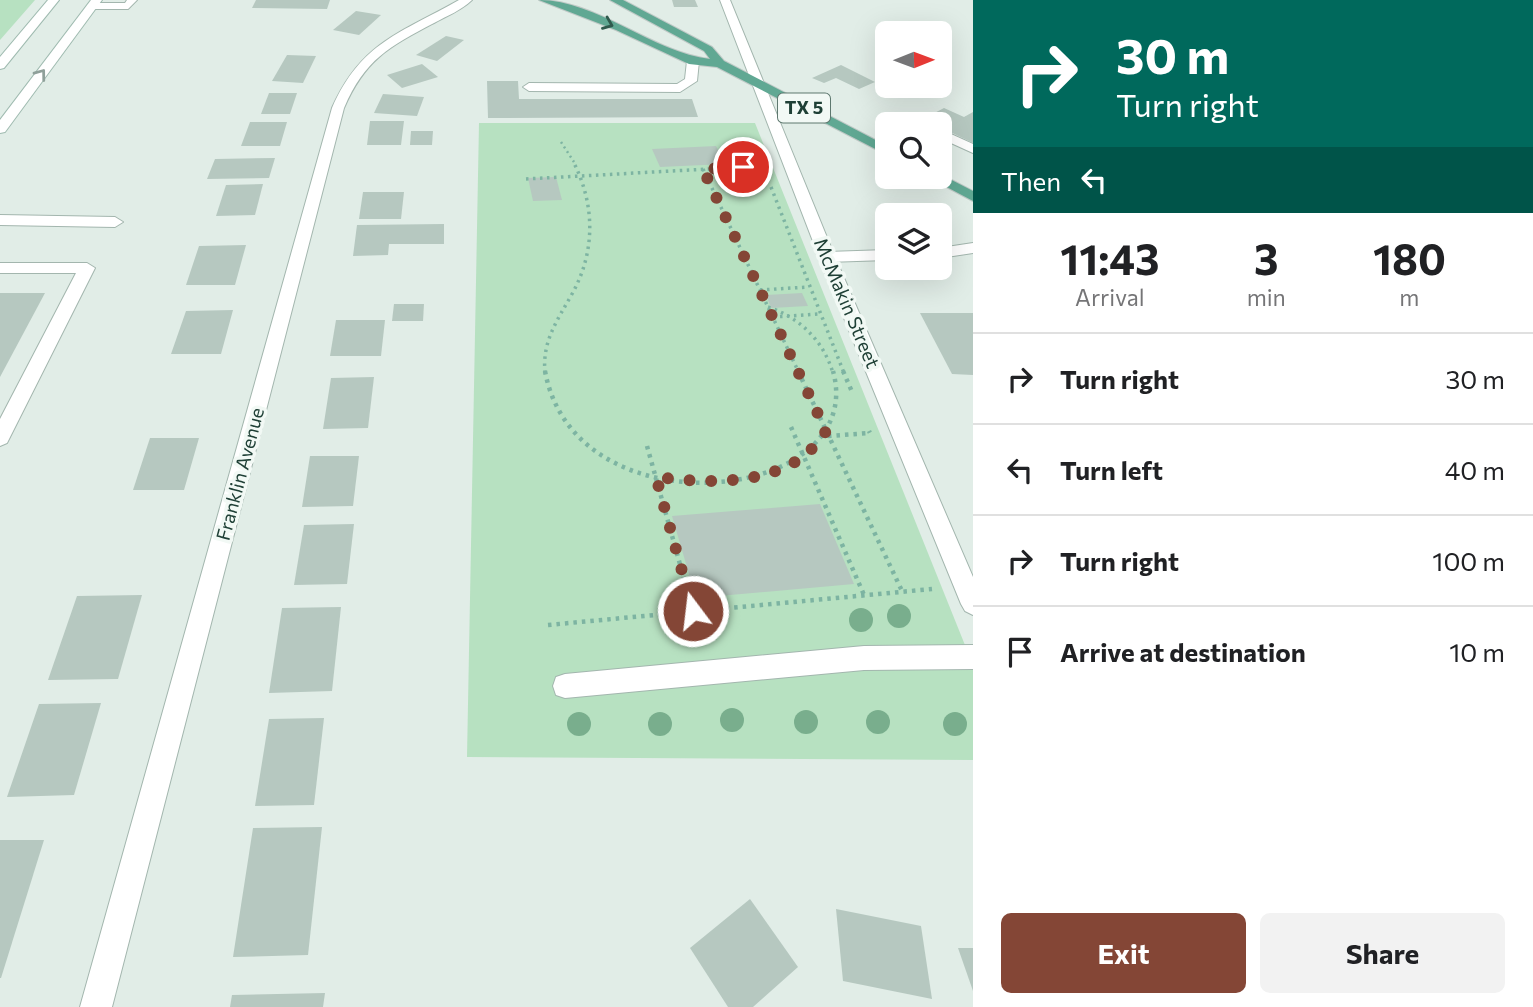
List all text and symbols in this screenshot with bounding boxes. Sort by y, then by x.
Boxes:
one-way arrow [601,15,613,29]
north arrow [875,21,952,98]
map controls [875,21,952,280]
text: 30 m [1116,24,1229,84]
icon: right [1001,28,1092,119]
one-way arrow [33,69,45,82]
text: Turn right [1116,84,1259,124]
road number: TX 5 [778,94,830,122]
button: search [875,112,952,189]
pin [713,137,773,197]
icon: arrive [724,148,762,186]
icon: left [1075,161,1113,199]
text: Then [1001,165,1061,196]
button: layers [875,203,952,280]
text: 11:43 [1060,232,1160,284]
text: 3 [1254,232,1278,284]
text: 180 [1373,232,1446,284]
street label: McMakin Street [810,234,885,371]
text: Arrival [1075,283,1145,311]
text: min [1247,283,1286,311]
text: m [1399,283,1419,311]
icon: right [1001,360,1039,398]
text: Turn right [1060,363,1179,394]
text: 30 m [1446,363,1505,394]
street label: Franklin Avenue [211,405,268,543]
icon: left [1001,451,1039,489]
text: Turn left [1060,454,1163,485]
text: 40 m [1445,454,1505,485]
icon: right [1001,542,1039,580]
text: Turn right [1060,545,1179,576]
text: 100 m [1432,545,1505,576]
position arrow [656,574,730,648]
icon: arrive [1001,633,1039,671]
text: Arrive at destination [1060,636,1306,667]
text: 10 m [1449,636,1505,667]
button: Exit [1001,913,1246,993]
button: Share [1260,913,1505,993]

